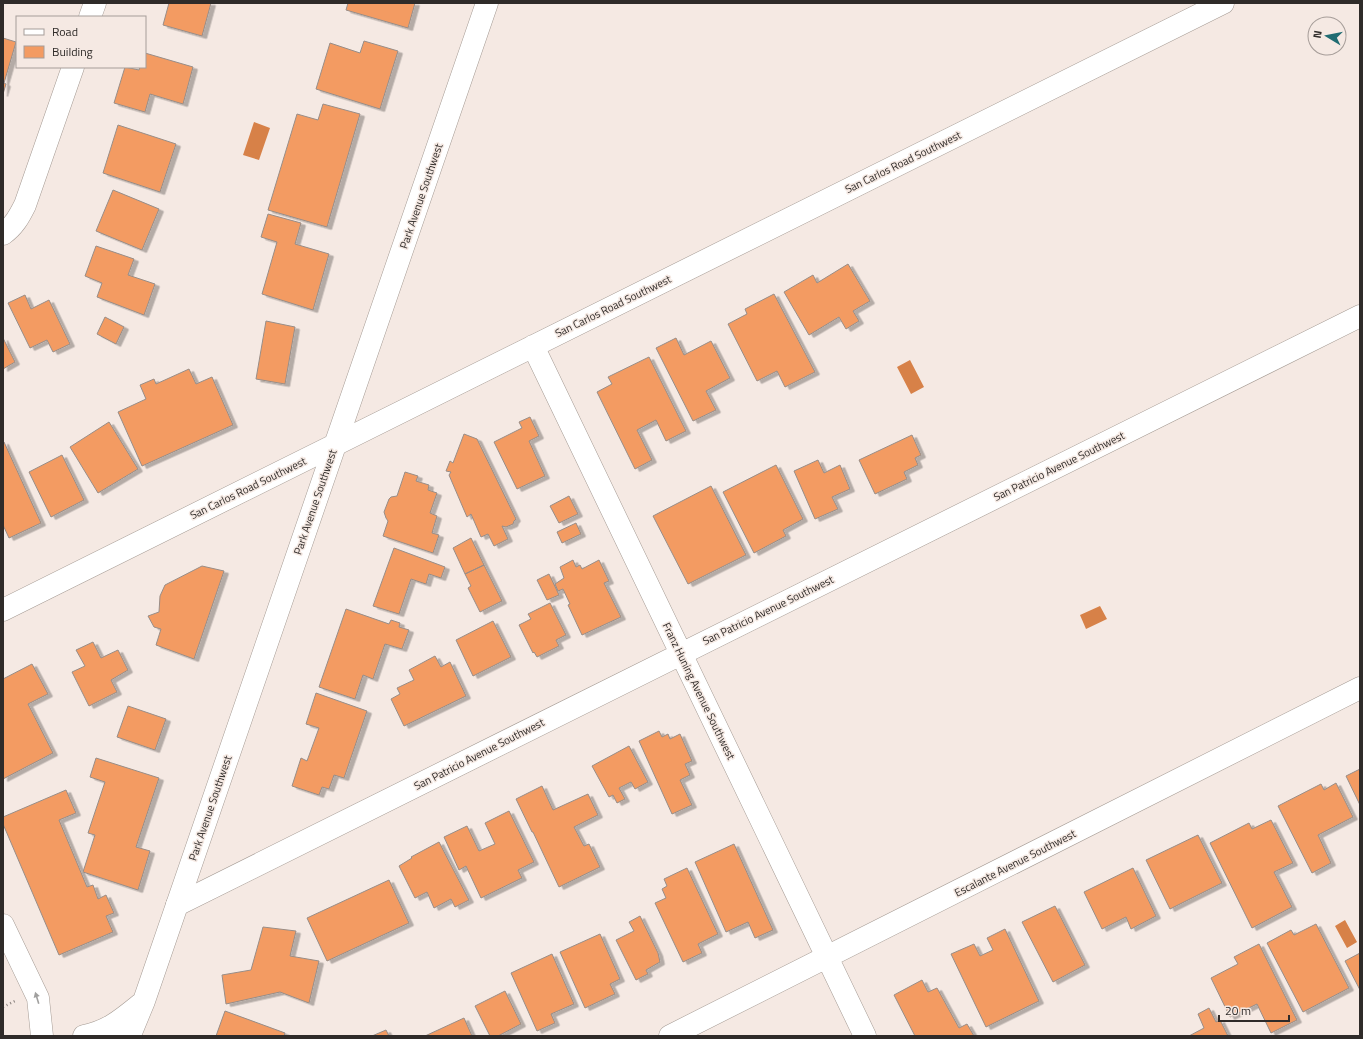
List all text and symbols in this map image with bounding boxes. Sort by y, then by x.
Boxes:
legend [16,16,146,68]
north arrow [1307,16,1347,56]
text: Road [52,22,78,41]
text: N [1309,29,1326,39]
text: Building [52,42,93,61]
street label: San Carlos Road Southwest [842,127,964,197]
street label: Park Avenue Southwest [395,141,447,251]
street label: San Carlos Road Southwest [552,271,674,341]
street label: San Patricio Avenue Southwest [991,427,1127,505]
street label: Park Avenue Southwest [289,447,341,557]
street label: San Carlos Road Southwest [187,453,309,523]
street label: San Patricio Avenue Southwest [700,571,836,649]
street label: Franz Huning Avenue Southwest [659,620,739,762]
street label: San Patricio Avenue Southwest [411,714,547,794]
street label: Park Avenue Southwest [184,753,236,863]
street label: Escalante Avenue Southwest [952,825,1079,901]
one-way arrow [34,991,40,1003]
scale bar [1219,997,1289,1023]
text: 20 m [1225,1001,1251,1020]

